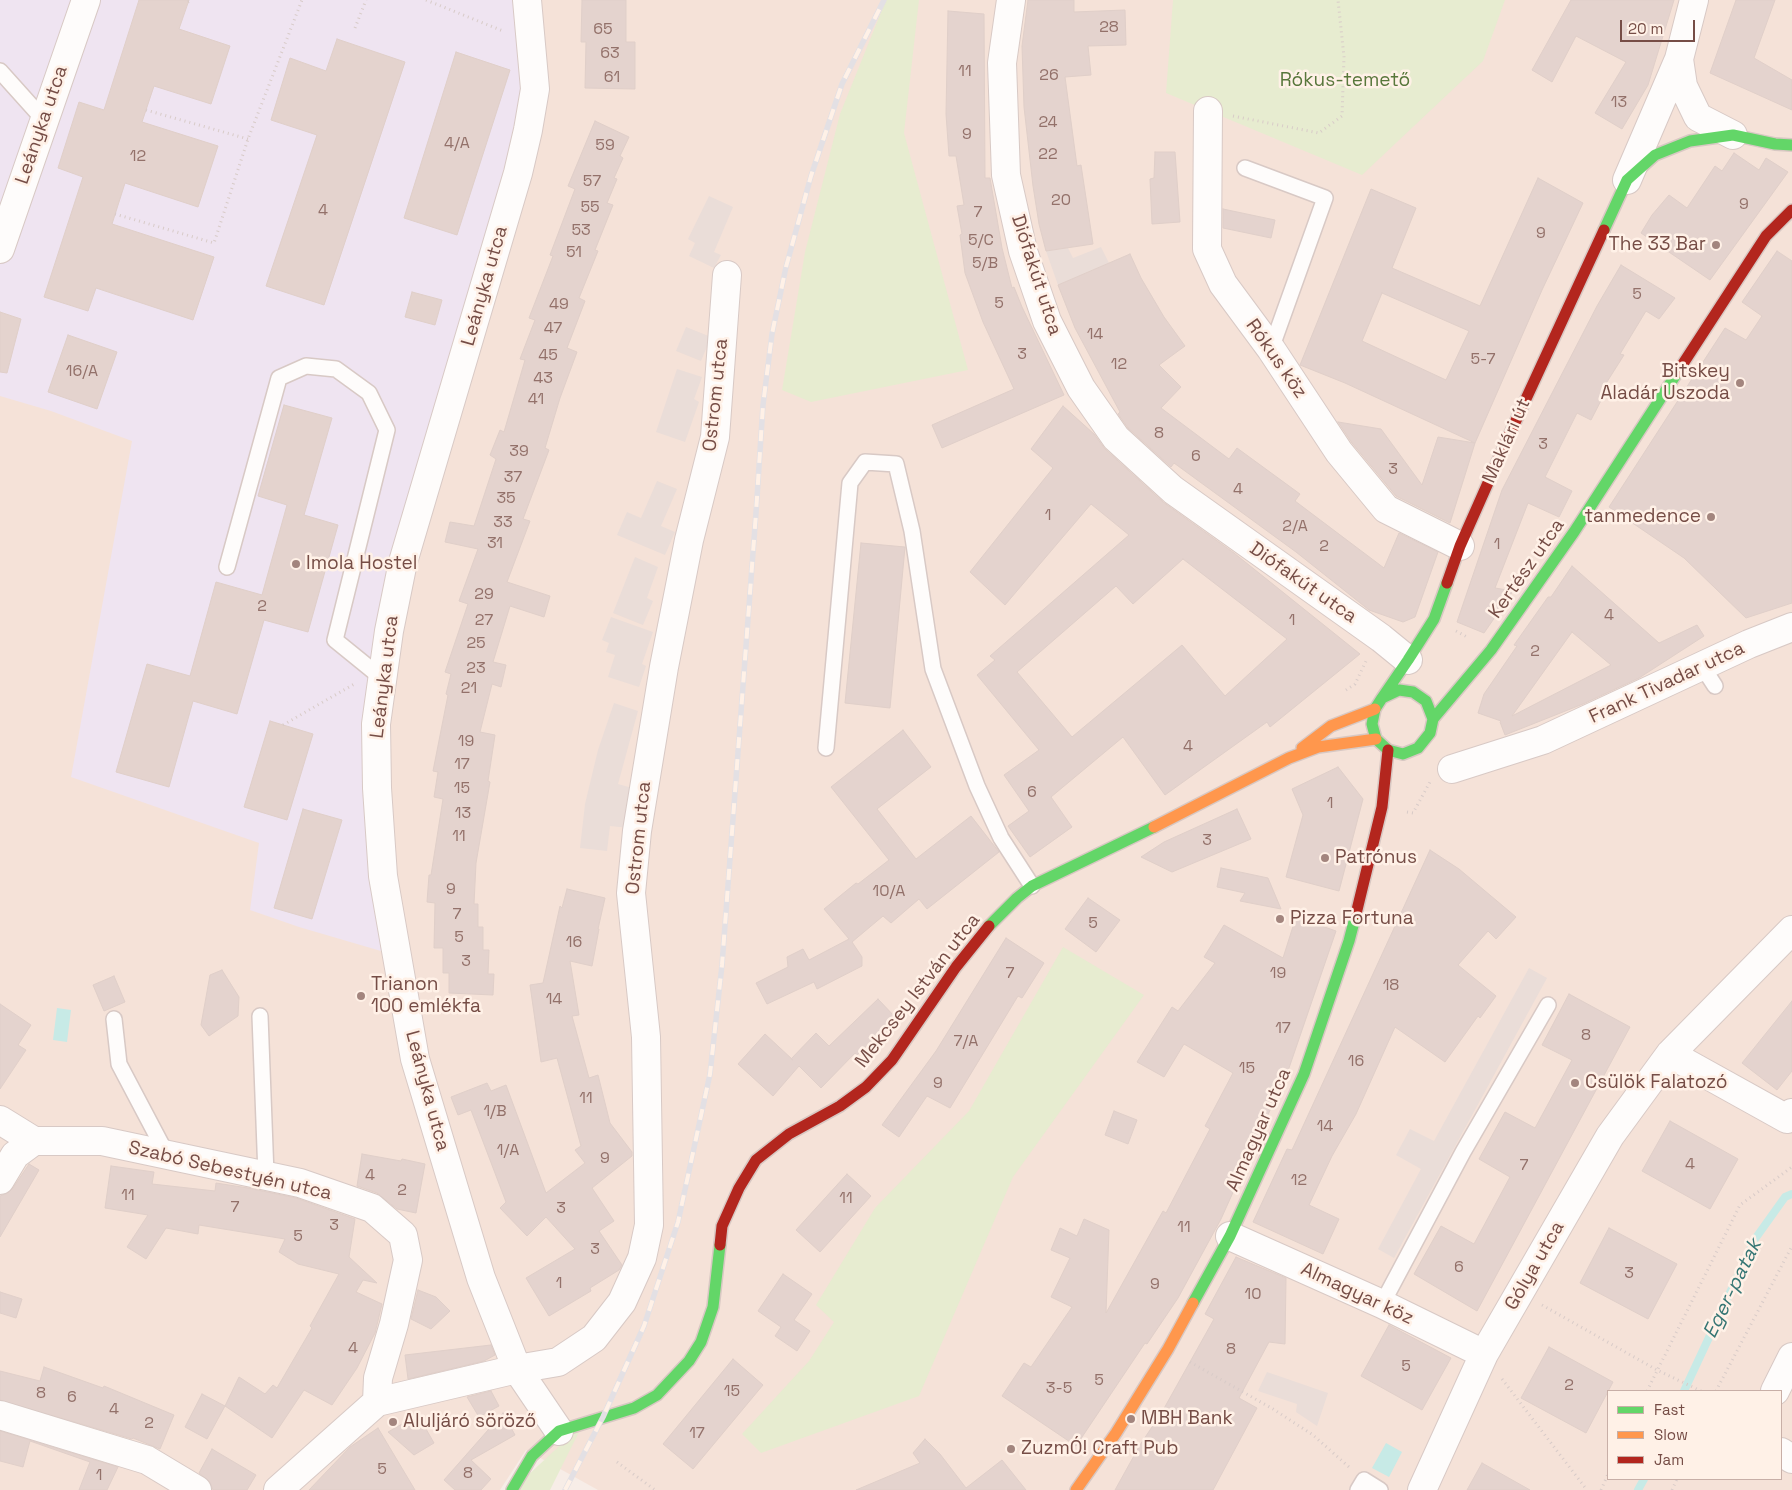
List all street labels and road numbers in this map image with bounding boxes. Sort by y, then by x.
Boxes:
street label: Leányka utca [11,63,73,187]
street label: Diófakút utca [1006,212,1066,338]
street label: Leányka utca [457,223,513,349]
street label: Rókus köz [1240,315,1312,403]
street label: Ostrom utca [699,337,733,453]
street label: Maklári út [1478,395,1536,487]
street label: Kertész utca [1484,515,1570,623]
street label: Diófakút utca [1245,538,1361,628]
street label: Leányka utca [366,614,404,740]
street label: Frank Tivadar utca [1586,637,1748,729]
street label: Ostrom utca [622,780,656,896]
street label: Mekcsey István utca [851,909,985,1073]
street label: Leányka utca [400,1028,454,1154]
street label: Almagyar utca [1222,1065,1296,1195]
street label: Szabó Sebestyén utca [126,1137,334,1205]
street label: Gólya utca [1500,1218,1570,1314]
street label: Almagyar köz [1297,1258,1417,1330]

